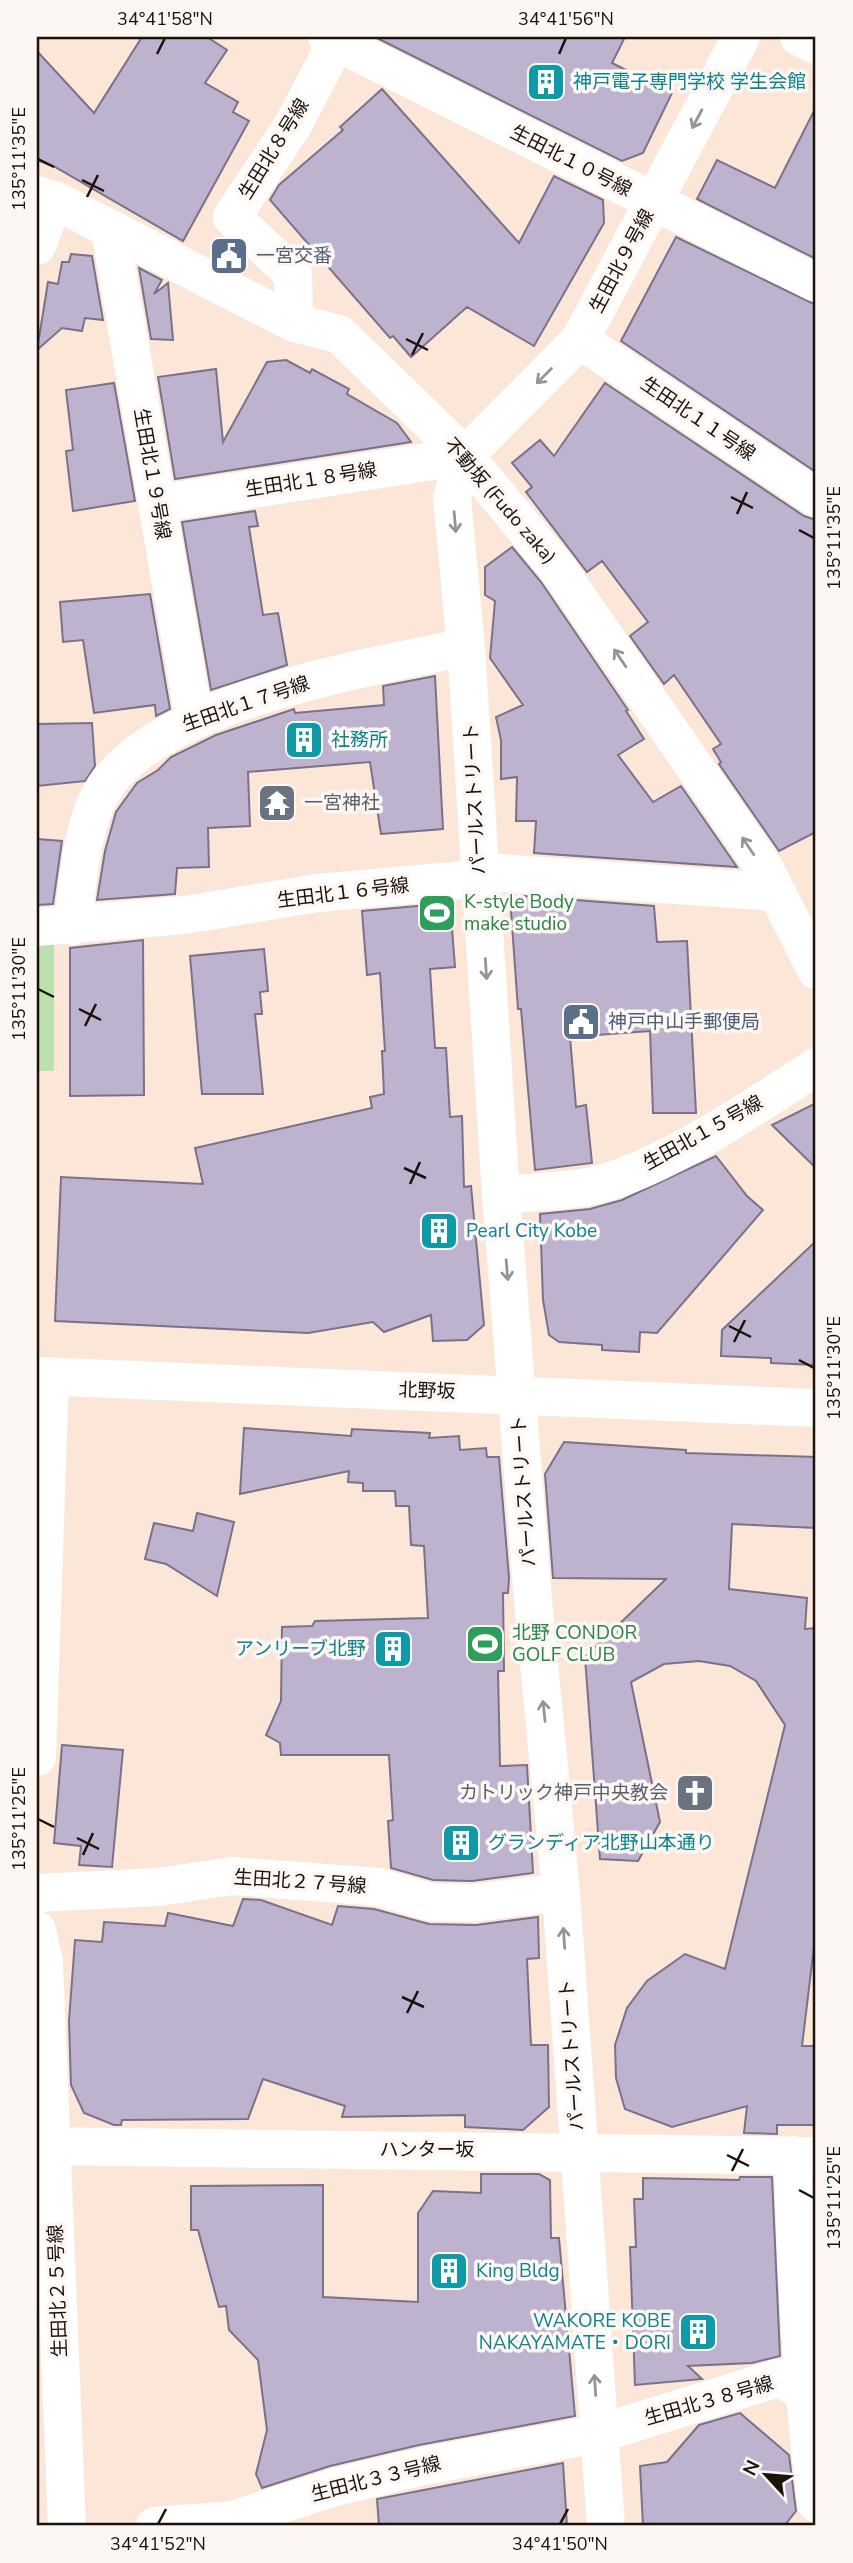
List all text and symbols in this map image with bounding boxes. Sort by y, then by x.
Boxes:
text: 34°41'58"N [117,7,213,31]
text: 34°41'56"N [518,7,614,31]
building icon: 神戸電子専門学校 学生会館 [525,61,567,103]
place label: 神戸電子専門学校 学生会館 [573,69,806,95]
street label: 生田北８号線 [233,94,315,204]
text: 135°11'35"E [7,107,31,211]
one-way arrow [690,108,704,129]
street label: 生田北１０号線 [506,119,636,203]
street label: 生田北９号線 [584,205,660,317]
public building icon: 一宮交番 [208,235,250,277]
place label: 一宮交番 [256,243,332,269]
one-way arrow [536,367,553,384]
street label: 生田北１１号線 [636,371,760,467]
street label: 生田北１９号線 [128,406,176,542]
street label: 不動坂 (Fudo zaka) [438,432,562,570]
street label: 生田北１８号線 [243,457,379,503]
text: 135°11'35"E [822,486,846,590]
one-way arrow [448,511,461,533]
one-way arrow [613,649,627,668]
street label: 生田北１７号線 [179,670,313,738]
building icon: 社務所 [283,719,325,761]
street label: パールストリート [458,722,492,876]
place label: 社務所 [331,727,388,753]
temple icon: 一宮神社 [256,782,298,824]
place label: 一宮神社 [304,790,380,816]
one-way arrow [741,837,756,856]
street label: 生田北１６号線 [275,872,411,914]
place label: K-style Body make studio [464,889,574,937]
sports icon: K-style Body make studio [416,892,458,934]
text: 135°11'30"E [7,937,31,1041]
one-way arrow [480,958,493,980]
public building icon: 神戸中山手郵便局 [560,1001,602,1043]
place label: 神戸中山手郵便局 [608,1009,760,1035]
street label: 生田北１５号線 [639,1089,767,1177]
building icon: Pearl City Kobe [418,1210,460,1252]
place label: Pearl City Kobe [466,1218,597,1244]
one-way arrow [501,1258,514,1280]
text: 135°11'30"E [822,1316,846,1420]
street label: 北野坂 [398,1377,456,1405]
street label: パールストリート [506,1414,542,1568]
place label: 北野 CONDOR GOLF CLUB [512,1620,638,1668]
sports icon: 北野 CONDOR GOLF CLUB [464,1623,506,1665]
building icon: アンリーブ北野 [372,1628,414,1670]
place label: アンリーブ北野 [235,1636,366,1662]
one-way arrow [537,1701,550,1723]
text: 135°11'25"E [7,1767,31,1871]
church icon: カトリック神戸中央教会 [674,1772,716,1814]
place label: カトリック神戸中央教会 [459,1780,668,1806]
building icon: グランディア北野山本通り [440,1822,482,1864]
place label: グランディア北野山本通り [488,1830,715,1856]
street label: 生田北２７号線 [233,1864,367,1900]
one-way arrow [557,1927,570,1950]
street label: パールストリート [554,1978,590,2132]
street label: ハンター坂 [379,2137,475,2163]
text: 135°11'25"E [822,2146,846,2250]
street label: 生田北２５号線 [43,2224,73,2358]
building icon: King Bldg [428,2250,470,2292]
place label: King Bldg [476,2258,560,2284]
place label: WAKORE KOBE NAKAYAMATE・DORI [479,2308,671,2356]
building icon: WAKORE KOBE NAKAYAMATE・DORI [677,2311,719,2353]
street label: 生田北３８号線 [641,2370,777,2432]
one-way arrow [588,2374,601,2397]
north arrow [730,2440,800,2510]
street label: 生田北３３号線 [308,2450,444,2508]
text: N [737,2456,766,2480]
text: 34°41'52"N [110,2532,206,2556]
text: 34°41'50"N [512,2532,608,2556]

